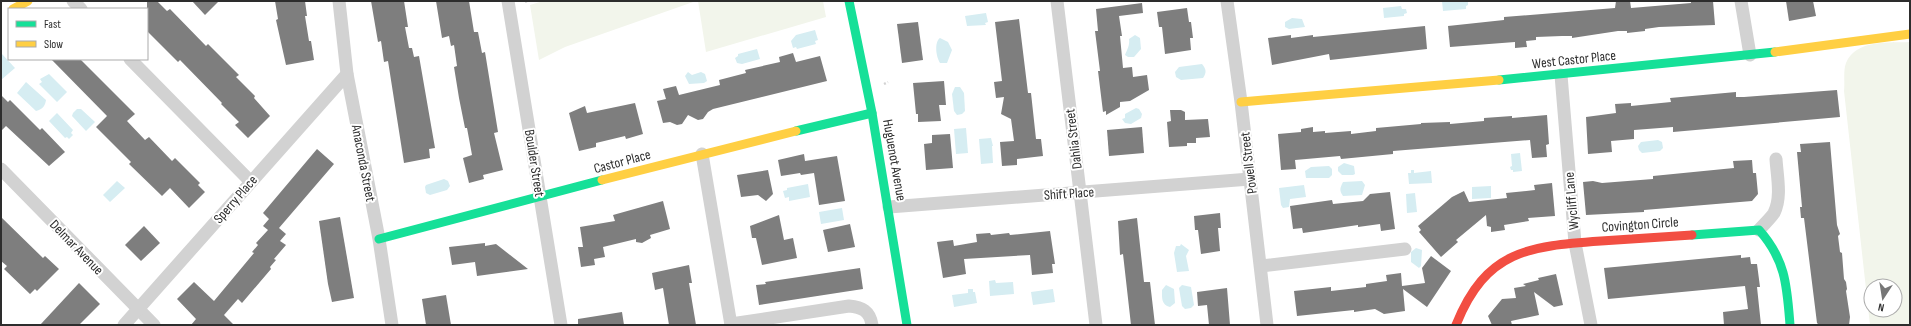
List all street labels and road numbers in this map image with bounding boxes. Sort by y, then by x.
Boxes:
street label: West Castor Place [1531,47,1617,72]
street label: Dahlia Street [1061,108,1086,170]
street label: Huguenot Avenue [879,118,910,202]
street label: Anaconda Street [348,122,379,203]
street label: Boulder Street [521,128,548,198]
street label: Powell Street [1236,131,1261,195]
street label: Castor Place [592,146,652,177]
street label: Wycliff Lane [1561,171,1582,231]
street label: Sperry Place [210,172,261,227]
street label: Shift Place [1043,183,1095,204]
street label: Covington Circle [1601,213,1679,236]
street label: Delmar Avenue [46,216,107,278]

